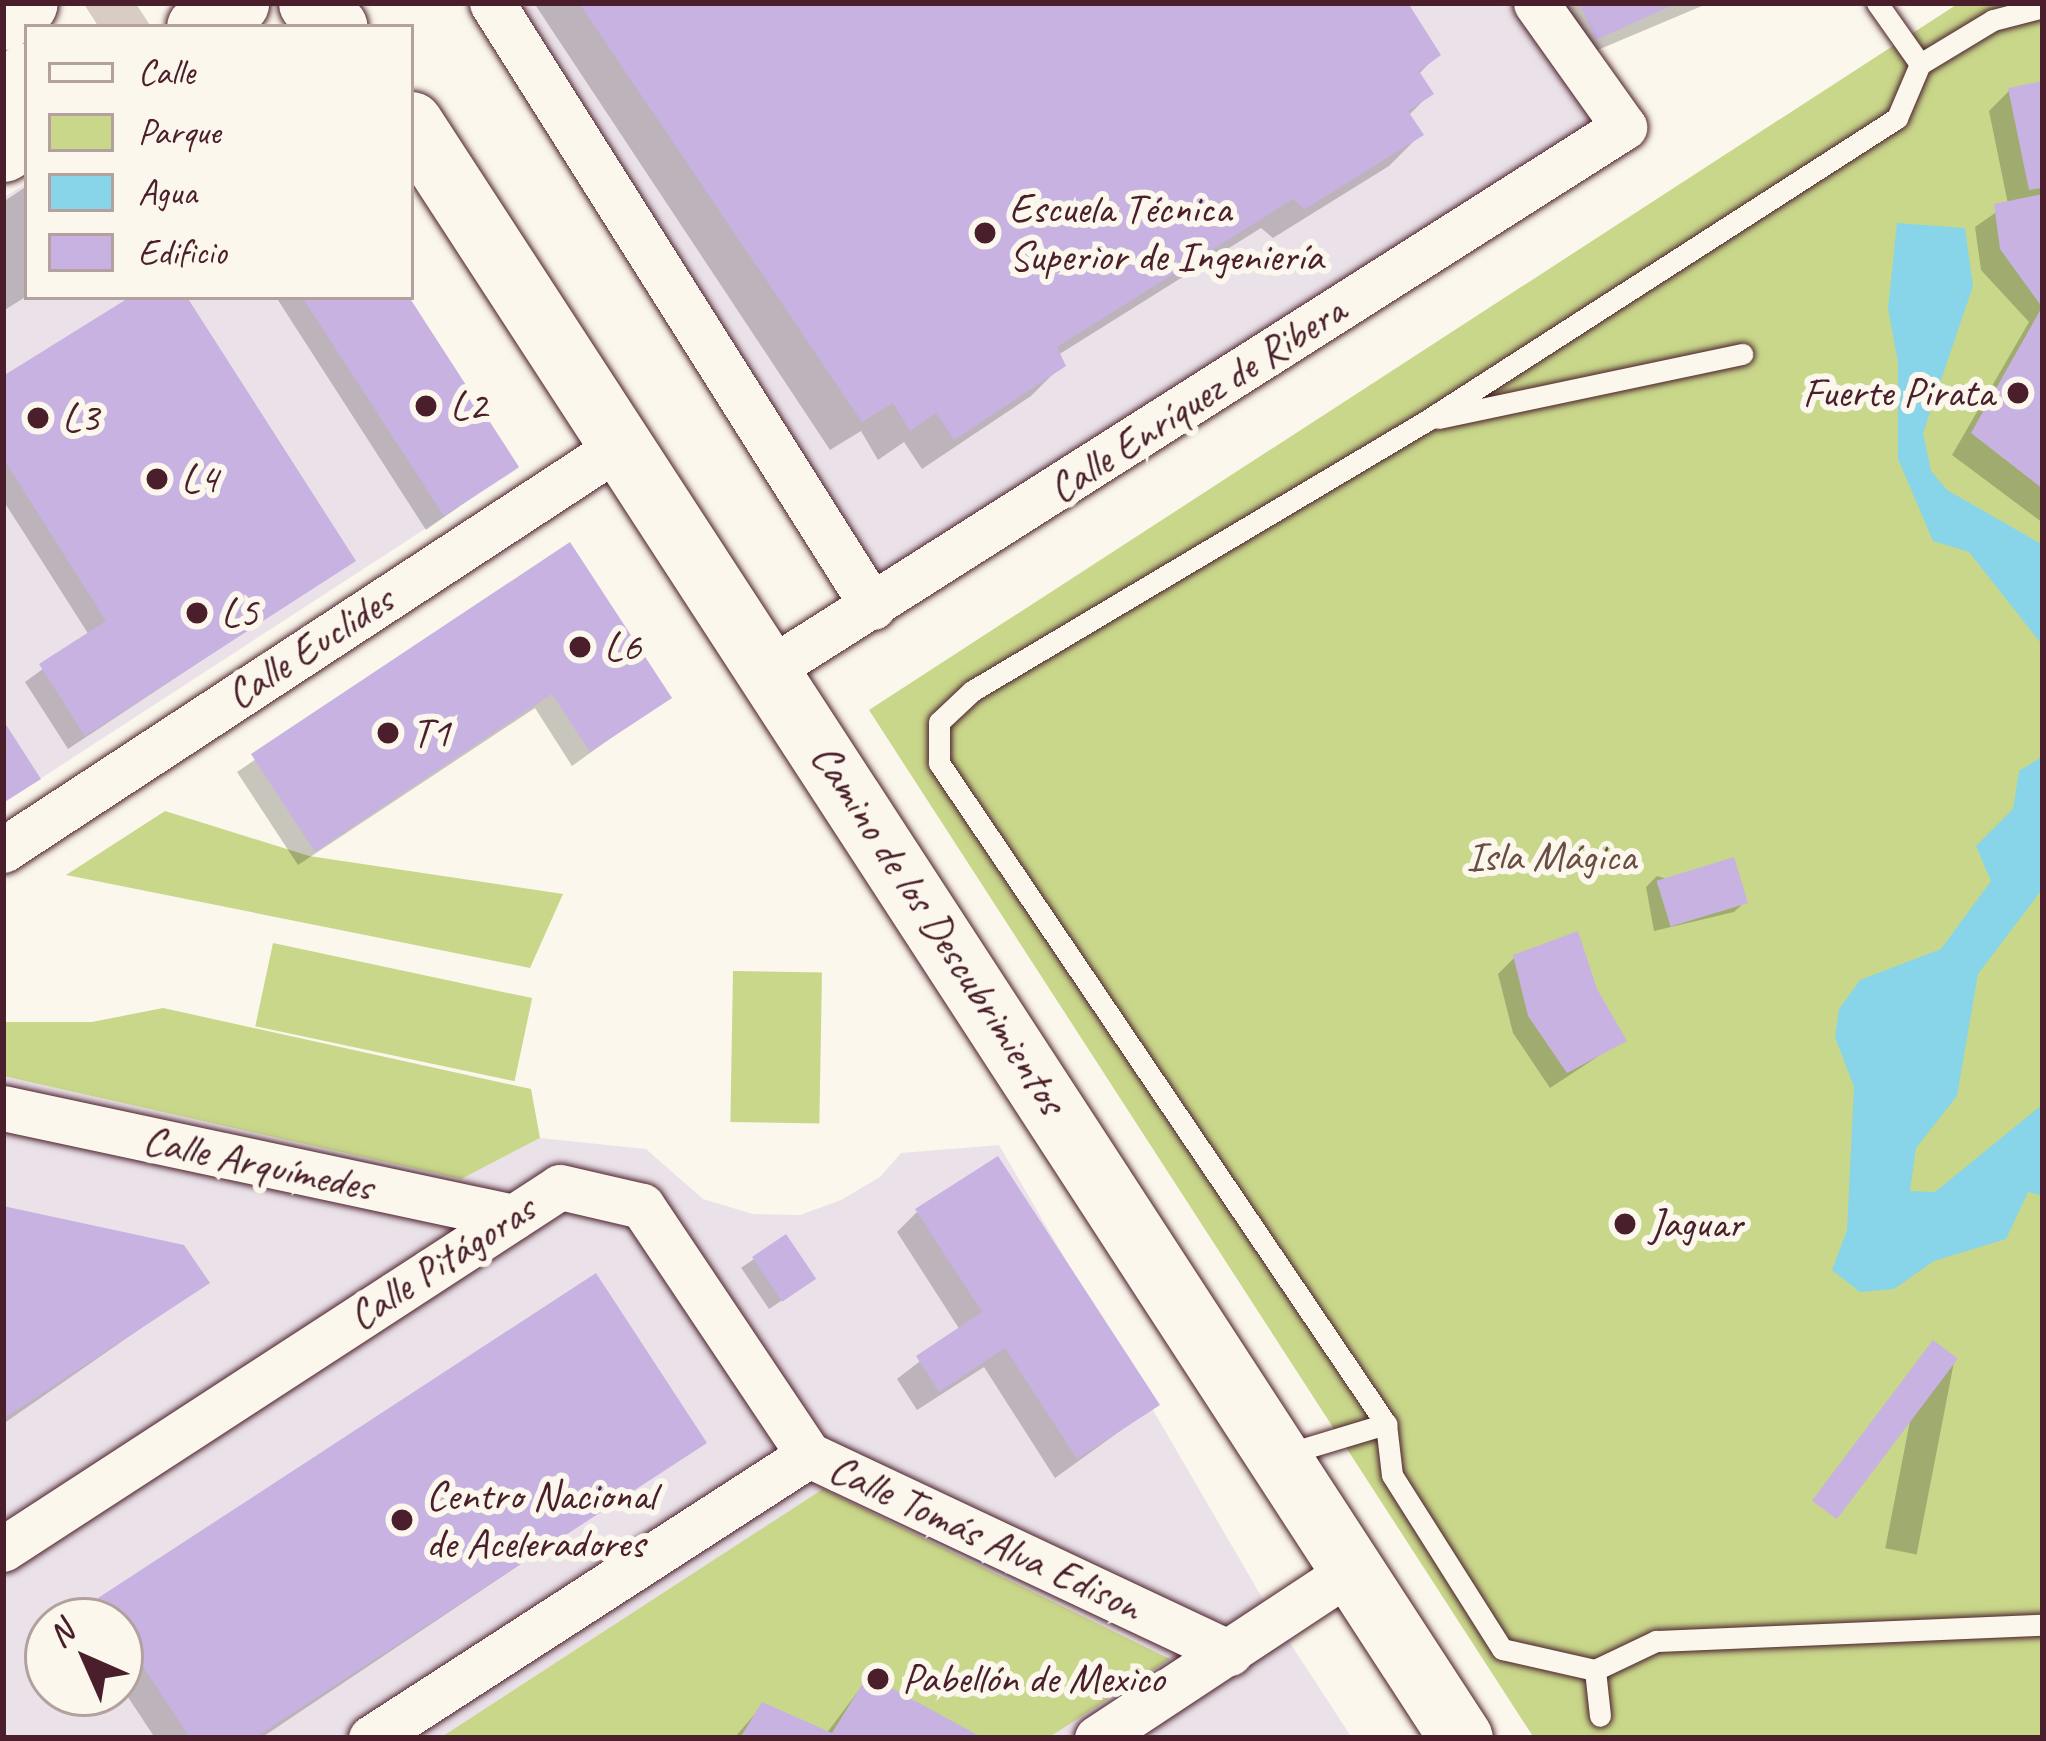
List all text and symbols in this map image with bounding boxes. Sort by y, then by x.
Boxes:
legend [24,24,414,300]
text: Calle [138,49,195,95]
text: Parque [138,109,221,155]
text: Agua [138,169,197,215]
place label: Escuela Técnica Superior de Ingeniería [1009,184,1323,282]
marker: Escuela Técnica Superior de Ingeniería [972,220,998,246]
text: Edificio [138,229,227,275]
street label: Calle Enríquez de Ribera [1039,285,1355,515]
place label: Fuerte Pirata [1802,368,1994,418]
marker: Fuerte Pirata [2005,380,2031,406]
place label: L2 [450,381,487,431]
place label: L3 [62,393,99,443]
marker: L2 [413,393,439,419]
marker: L3 [25,405,51,431]
place label: L4 [181,454,218,504]
marker: L4 [144,466,170,492]
street label: Calle Euclides [217,576,403,720]
place label: L5 [221,588,258,638]
marker: L5 [184,600,210,626]
place label: L6 [604,622,641,672]
marker: L6 [567,634,593,660]
place label: T1 [412,708,450,758]
marker: T1 [375,720,401,746]
street label: Camino de los Descubrimientos [799,733,1077,1125]
park label: Isla Mágica [1466,832,1636,882]
street label: Calle Arquímedes [139,1115,377,1213]
street label: Calle Pitágoras [339,1184,545,1342]
place label: Jaguar [1649,1199,1743,1249]
marker: Jaguar [1612,1211,1638,1237]
street label: Calle Tomás Alva Edison [821,1444,1149,1632]
place label: Centro Nacional de Aceleradores [426,1471,658,1570]
marker: Centro Nacional de Aceleradores [389,1507,415,1533]
north arrow [24,1597,144,1717]
text: N [39,1612,83,1656]
place label: Pabellón de Mexico [902,1654,1164,1704]
marker: Pabellón de Mexico [865,1666,891,1692]

